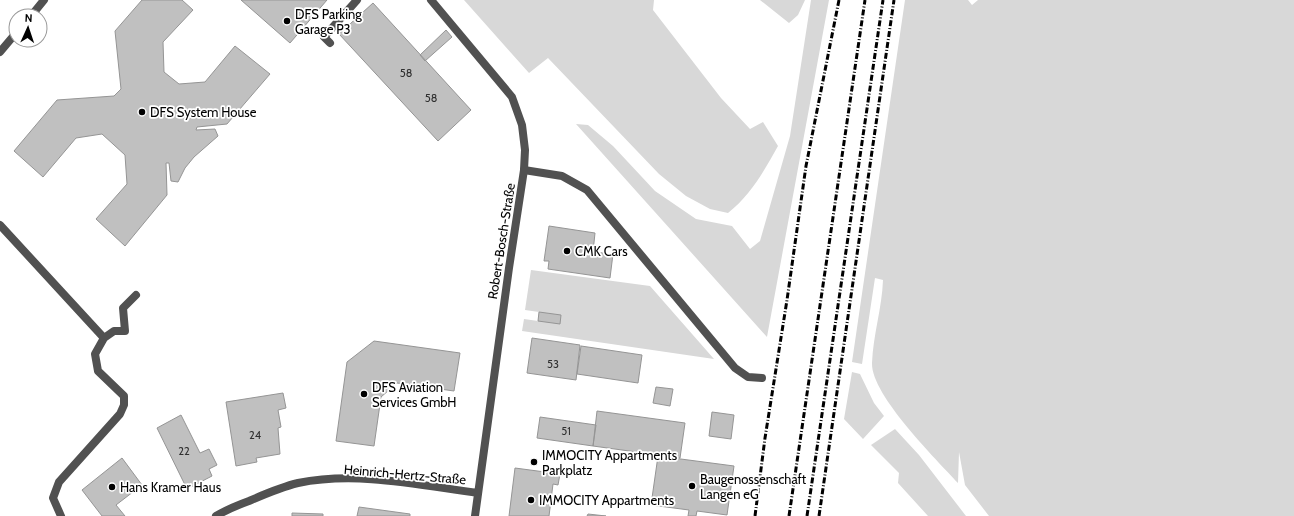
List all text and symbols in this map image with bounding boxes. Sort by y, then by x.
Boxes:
place label: DFS Parking Garage P3 [295,6,362,37]
north arrow [8,8,48,48]
text: N [24,11,33,25]
marker: DFS Parking Garage P3 [282,16,292,26]
house number: 58 [400,66,412,80]
house number: 58 [425,91,437,105]
place label: DFS System House [150,104,257,120]
marker: DFS System House [137,107,147,117]
street label: Robert-Bosch-Straße [484,181,518,300]
place label: CMK Cars [575,243,628,259]
marker: CMK Cars [562,246,572,256]
house number: 53 [547,357,559,371]
place label: DFS Aviation Services GmbH [372,379,457,410]
marker: DFS Aviation Services GmbH [359,389,369,399]
house number: 51 [561,424,571,438]
house number: 24 [249,428,262,442]
house number: 22 [178,444,190,458]
place label: IMMOCITY Appartments Parkplatz [542,447,678,478]
marker: IMMOCITY Appartments Parkplatz [529,457,539,467]
street label: Heinrich-Hertz-Straße [343,461,467,487]
place label: Baugenossenschaft Langen eG [700,471,807,502]
place label: Hans Kramer Haus [120,479,222,495]
marker: Baugenossenschaft Langen eG [687,481,697,491]
marker: Hans Kramer Haus [107,482,117,492]
place label: IMMOCITY Appartments [539,492,675,508]
marker: IMMOCITY Appartments [526,495,536,505]

